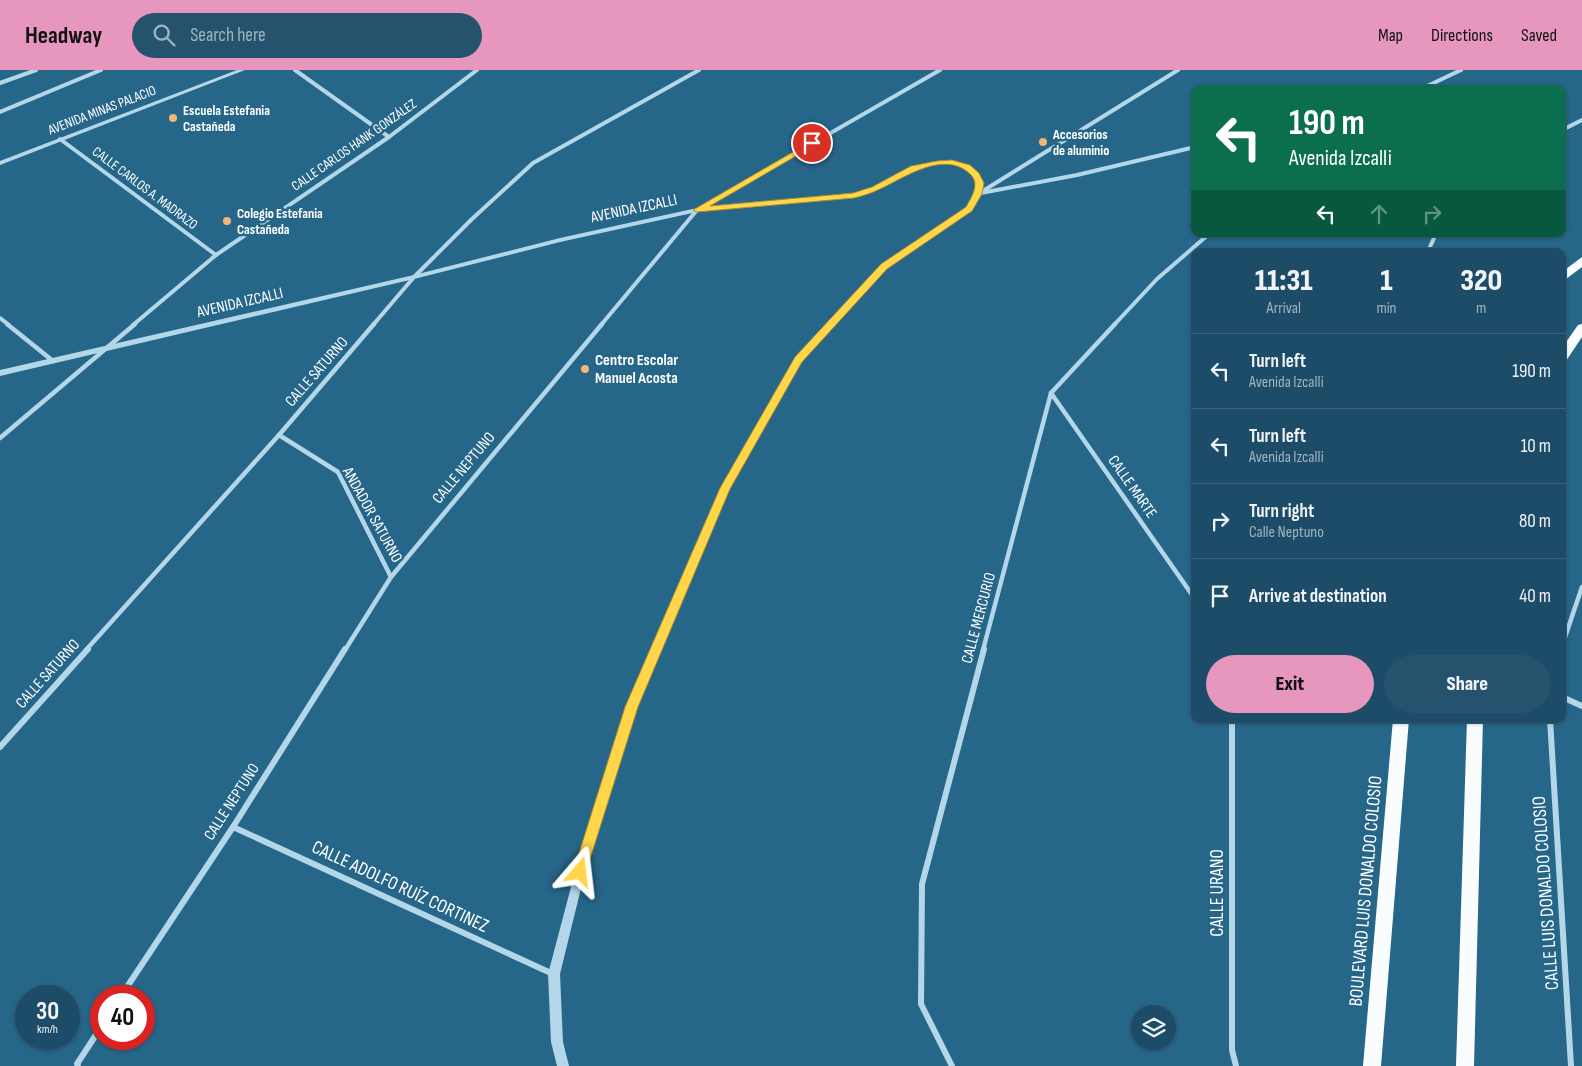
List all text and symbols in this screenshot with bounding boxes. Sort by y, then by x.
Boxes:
search box [132,13,482,58]
text: Headway [25,21,102,50]
icon: search [150,21,178,49]
text: Search here [190,24,266,47]
text: Map [1378,25,1403,46]
text: Directions [1431,25,1493,46]
text: Saved [1521,25,1557,46]
street label: AVENIDA MINAS PALACIO [45,82,159,139]
street label: CALLE CARLOS HANK GONZÁLEZ [288,95,420,195]
place label: Escuela Estefania Castañeda [183,102,270,135]
text: 190 m [1289,102,1365,145]
icon: left [1206,105,1271,170]
marker: Escuela Estefania Castañeda [167,112,179,124]
pin [791,122,833,164]
place label: Accesorios de aluminio [1052,126,1109,159]
icon: arrive [798,129,826,157]
marker: Accesorios de aluminio [1037,136,1049,148]
street label: CALLE CARLOS A. MADRAZO [89,143,201,233]
text: Avenida Izcalli [1289,145,1392,172]
street label: AVENIDA IZCALLI [588,191,679,228]
icon: left [1312,200,1340,228]
icon: ahead [1365,200,1393,228]
icon: right [1418,200,1446,228]
place label: Colegio Estefania Castañeda [237,205,323,238]
marker: Colegio Estefania Castañeda [221,215,233,227]
text: 11:31 [1255,263,1313,299]
text: 1 [1380,263,1393,299]
text: 320 [1460,263,1502,299]
street label: AVENIDA IZCALLI [194,284,285,322]
text: Arrival [1266,299,1301,318]
text: min [1376,299,1396,318]
text: m [1476,299,1486,318]
street label: CALLE SATURNO [281,333,353,411]
text: Turn left [1249,350,1306,373]
place label: Centro Escolar Manuel Acosta [595,351,678,388]
icon: left [1206,357,1234,385]
text: 190 m [1512,360,1551,383]
marker: Centro Escolar Manuel Acosta [579,363,591,375]
text: Avenida Izcalli [1249,373,1324,392]
text: Turn left [1249,425,1306,448]
street label: CALLE NEPTUNO [429,428,499,508]
icon: left [1206,432,1234,460]
text: 10 m [1521,435,1551,458]
text: Avenida Izcalli [1249,448,1324,467]
street label: CALLE MARTE [1104,452,1160,522]
street label: ANDADOR SATURNO [337,463,406,566]
text: Turn right [1249,500,1314,523]
icon: right [1206,507,1234,535]
text: 80 m [1519,510,1551,533]
text: Calle Neptuno [1249,523,1324,542]
street label: CALLE MERCURIO [958,570,1000,665]
icon: arrive [1206,582,1234,610]
text: Arrive at destination [1249,585,1387,608]
text: 40 m [1519,585,1551,608]
street label: CALLE SATURNO [12,635,84,712]
button: Exit [1206,655,1374,713]
button: Share [1384,655,1551,713]
street label: CALLE NEPTUNO [200,760,264,844]
street label: BOULEVARD LUIS DONALDO COLOSIO [1344,775,1388,1007]
street label: CALLE LUIS DONALDO COLOSIO [1528,795,1564,991]
street label: CALLE ADOLFO RUÍZ CORTINEZ [308,836,492,938]
position arrow [553,845,605,897]
street label: CALLE URANO [1206,849,1229,937]
speed limit sign: 40 [90,985,155,1050]
text: 30 [36,996,59,1027]
map controls [1131,1005,1176,1050]
button: layers [1131,1005,1176,1050]
text: km/h [37,1022,58,1037]

